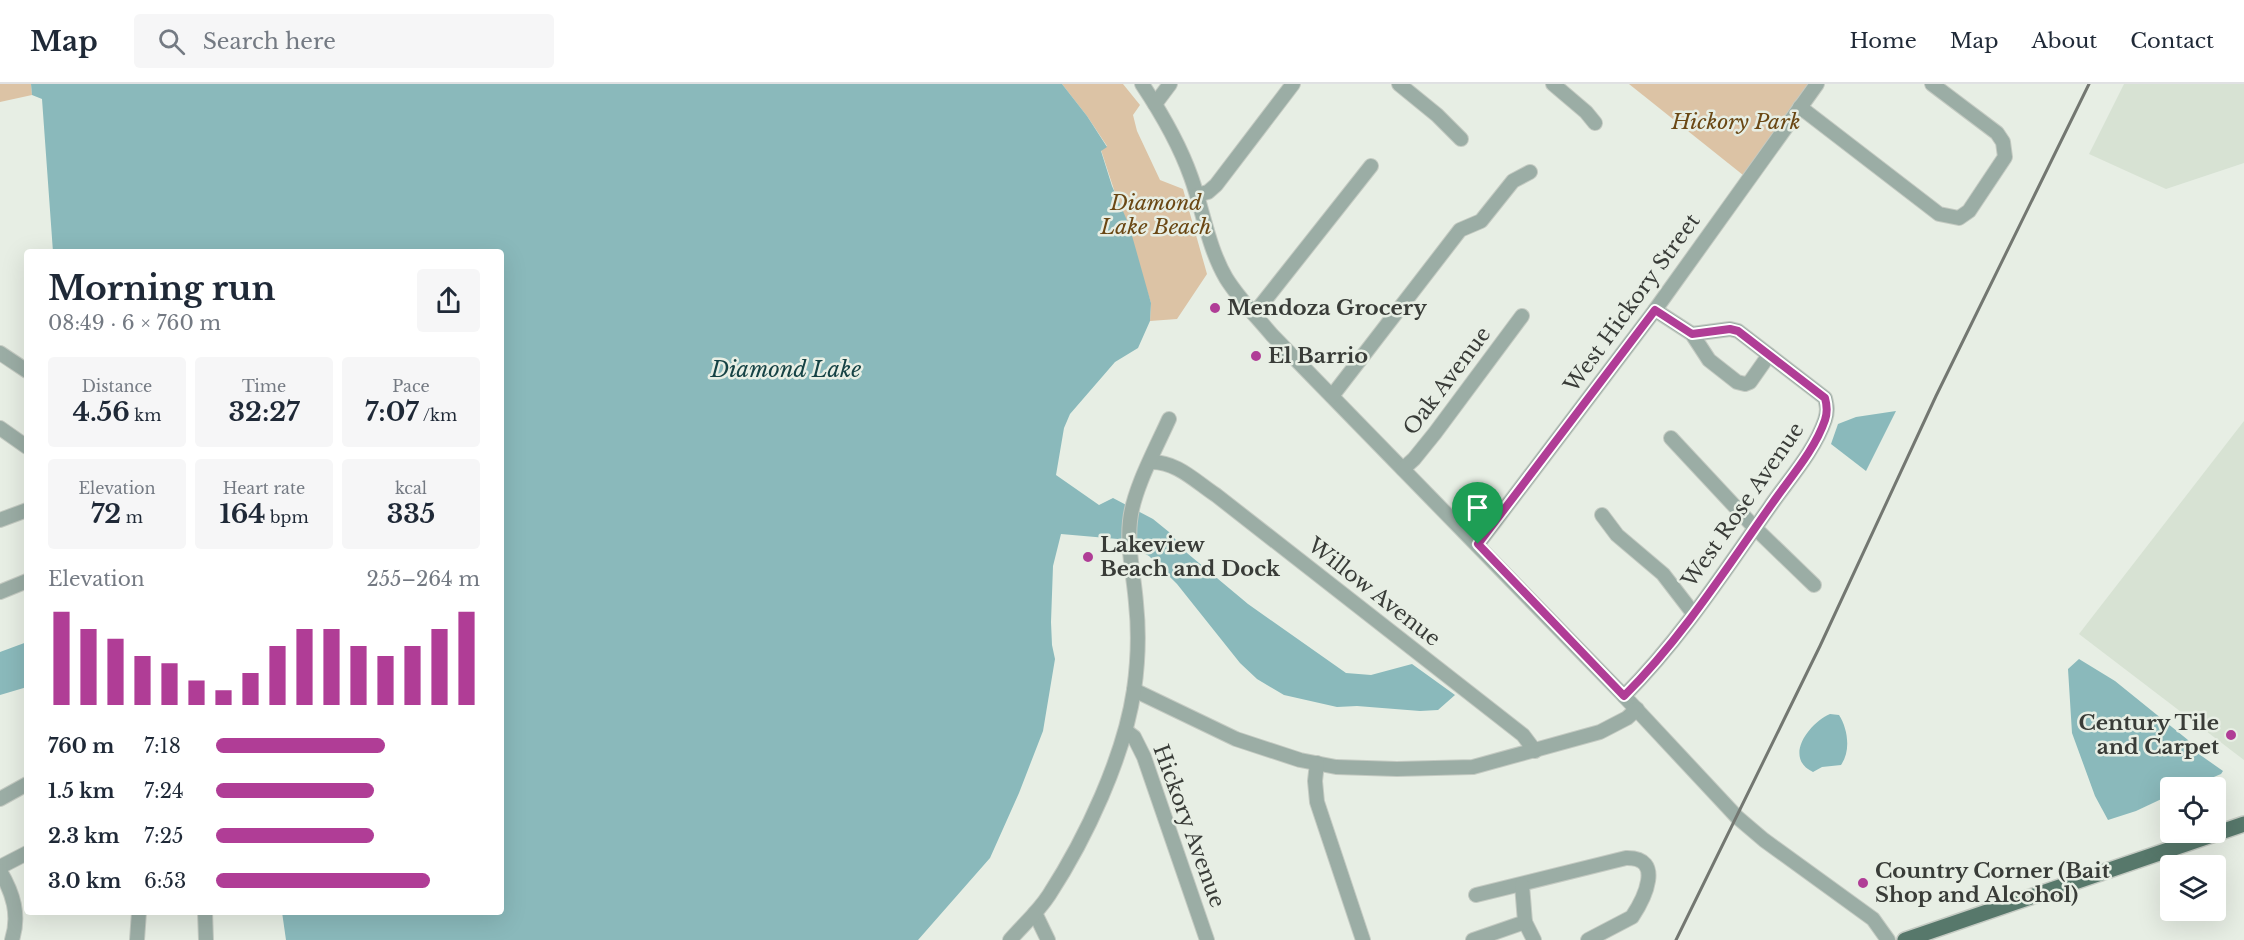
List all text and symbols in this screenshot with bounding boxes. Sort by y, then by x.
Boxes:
search box [134,14,554,68]
text: Map [30,24,98,59]
icon: search [155,25,188,58]
text: Search here [203,28,336,55]
text: Home [1850,28,1917,54]
text: Map [1950,28,1998,54]
text: About [2031,28,2097,54]
text: Contact [2130,28,2214,54]
park label: Hickory Park [1671,109,1800,135]
park label: Diamond Lake Beach [1100,190,1211,240]
street label: West Hickory Street [1558,209,1706,398]
text: Morning run [48,268,276,309]
button: share [417,269,480,332]
place label: Mendoza Grocery [1227,295,1427,321]
marker: Mendoza Grocery [1208,301,1222,315]
text: 08:49 · 6 × 760 m [48,311,221,335]
street label: Oak Avenue [1398,322,1496,440]
place label: El Barrio [1268,343,1368,369]
marker: El Barrio [1249,349,1263,363]
water label: Diamond Lake [710,356,861,383]
text: Distance [82,376,152,396]
text: Time [242,376,286,396]
text: Pace [392,376,430,396]
text: 4.56 [73,396,130,428]
text: 32:27 [228,396,300,428]
text: 7:07 [365,396,419,428]
text: km [130,405,161,425]
text: /km [419,405,457,425]
street label: West Rose Avenue [1676,418,1810,593]
text: Elevation [78,478,156,498]
text: Heart rate [223,478,305,498]
text: kcal [395,478,427,498]
pin [1452,482,1503,544]
icon: arrive [1461,491,1494,524]
text: 72 [91,498,121,530]
text: 164 [219,498,266,530]
text: 335 [387,498,435,530]
text: m [121,507,143,527]
text: bpm [266,507,309,527]
place label: Lakeview Beach and Dock [1100,532,1281,582]
street label: Willow Avenue [1302,532,1445,652]
marker: Lakeview Beach and Dock [1081,550,1095,564]
text: Elevation [48,567,145,591]
text: 255–264 m [366,567,480,591]
place label: Century Tile and Carpet [2078,710,2219,760]
marker: Century Tile and Carpet [2224,728,2238,742]
text: 760 m [48,734,114,758]
text: 7:18 [144,734,181,758]
street label: Hickory Avenue [1147,741,1231,911]
map controls [2160,777,2226,921]
button: locate [2160,777,2226,843]
text: 1.5 km [48,779,115,803]
text: 7:24 [144,779,184,803]
text: 2.3 km [48,824,120,848]
text: 7:25 [144,824,183,848]
button: layers [2160,855,2226,921]
place label: Country Corner (Bait Shop and Alcohol) [1875,858,2110,908]
text: 3.0 km [48,869,121,893]
text: 6:53 [144,869,186,893]
marker: Country Corner (Bait Shop and Alcohol) [1856,876,1870,890]

